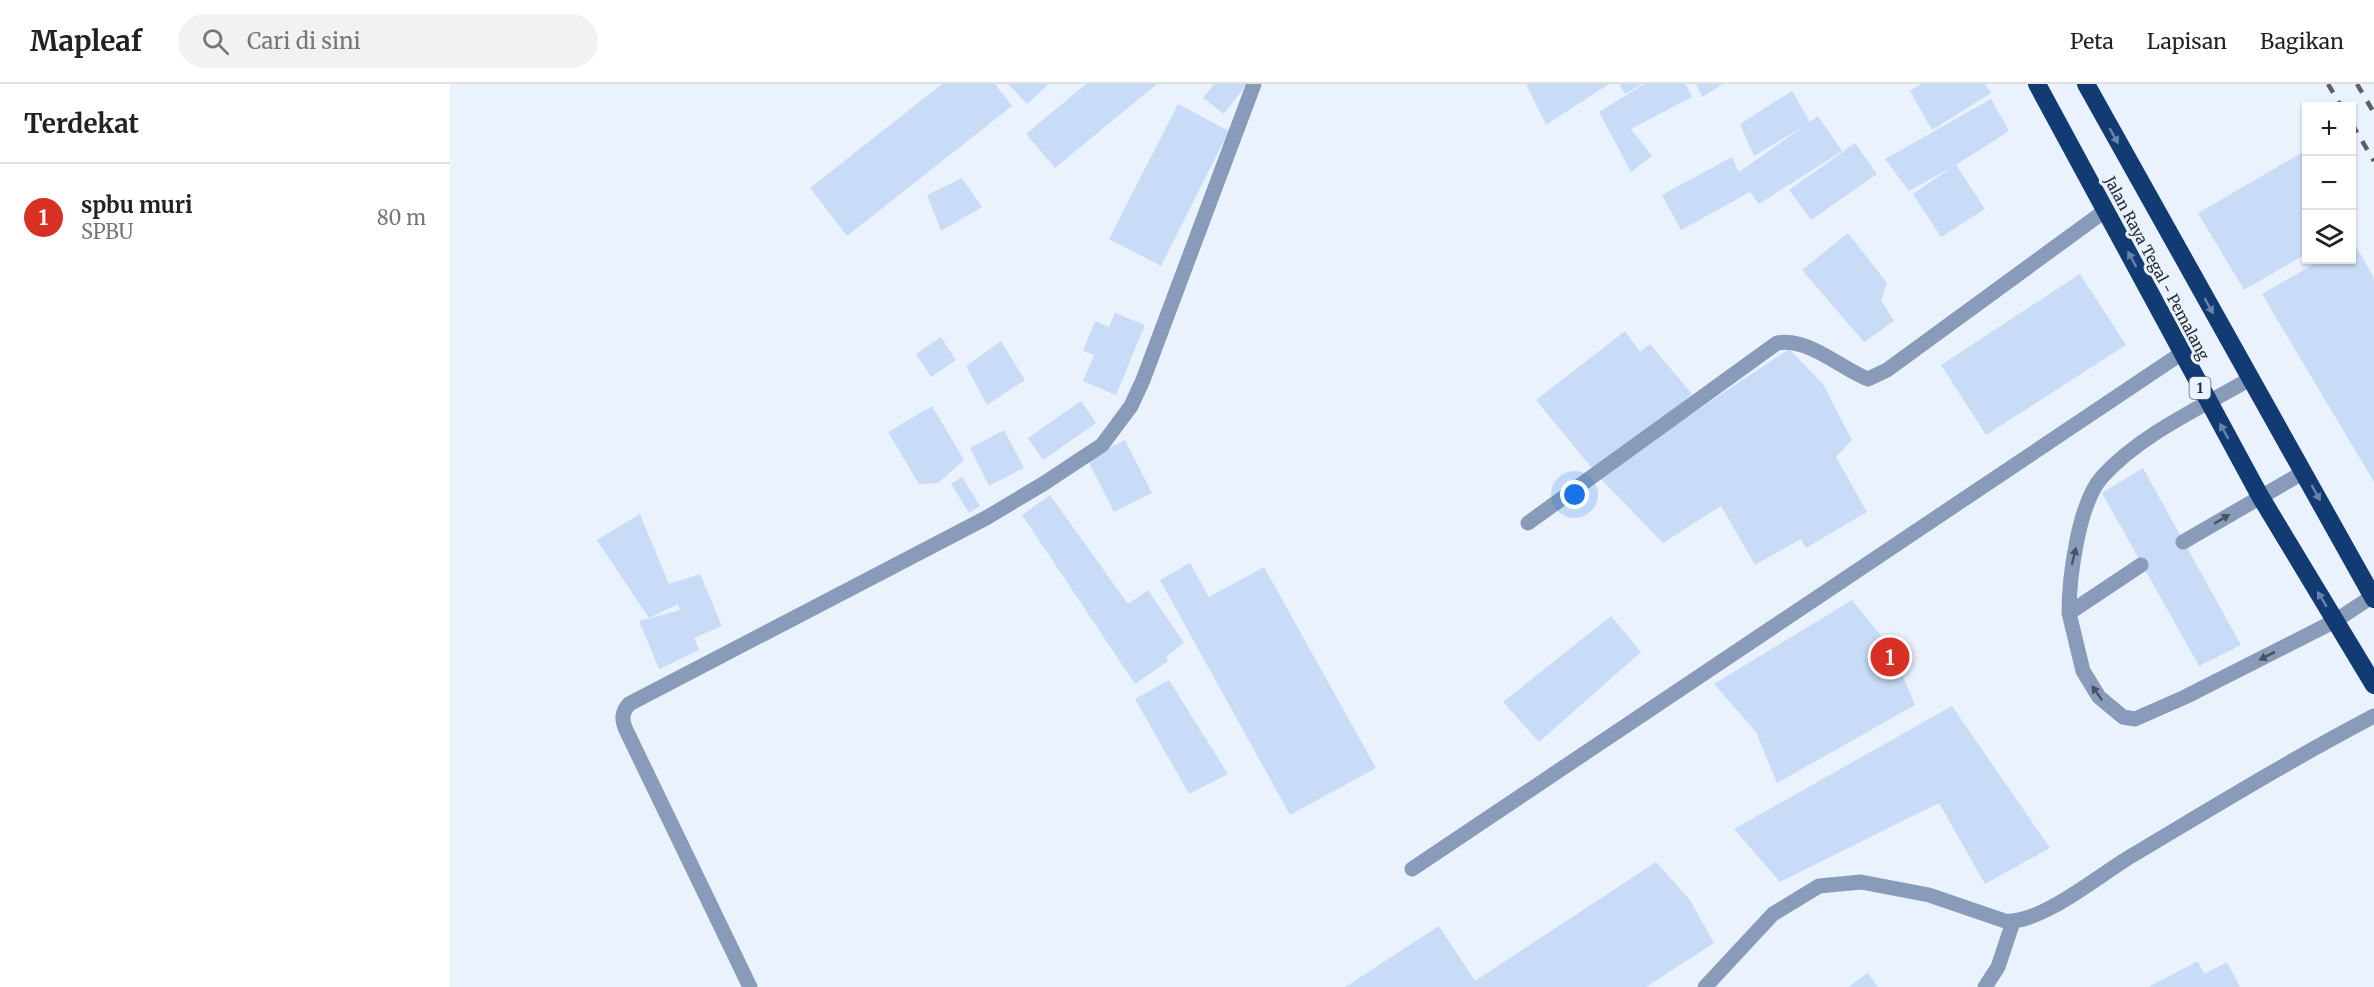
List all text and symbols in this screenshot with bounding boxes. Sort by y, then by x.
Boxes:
search box [178,14,598,68]
text: Mapleaf [30,23,142,59]
icon: search [199,25,232,58]
text: Cari di sini [247,27,361,55]
text: Peta [2070,28,2114,55]
text: Lapisan [2147,28,2227,55]
text: Bagikan [2260,28,2344,55]
map controls [2302,102,2356,264]
button: + [2302,102,2356,156]
text: Terdekat [24,107,139,140]
one-way arrow [2109,127,2119,144]
button: − [2302,156,2356,210]
street label: Jalan Raya Tegal - Pemalang [2100,172,2214,363]
text: spbu muri [81,191,193,219]
text: 1 [39,205,48,230]
text: 80 m [377,205,426,230]
button: layers [2302,210,2356,264]
text: SPBU [81,219,133,244]
one-way arrow [2127,250,2137,267]
one-way arrow [2204,298,2214,315]
road number: 1 [2190,377,2210,399]
one-way arrow [2219,422,2229,439]
your location [1560,480,1589,509]
one-way arrow [2311,485,2321,502]
one-way arrow [2214,514,2231,524]
one-way arrow [2070,546,2080,565]
one-way arrow [2316,591,2327,607]
pin: 1 [1870,634,1910,680]
one-way arrow [2258,651,2275,661]
one-way arrow [2091,685,2103,701]

